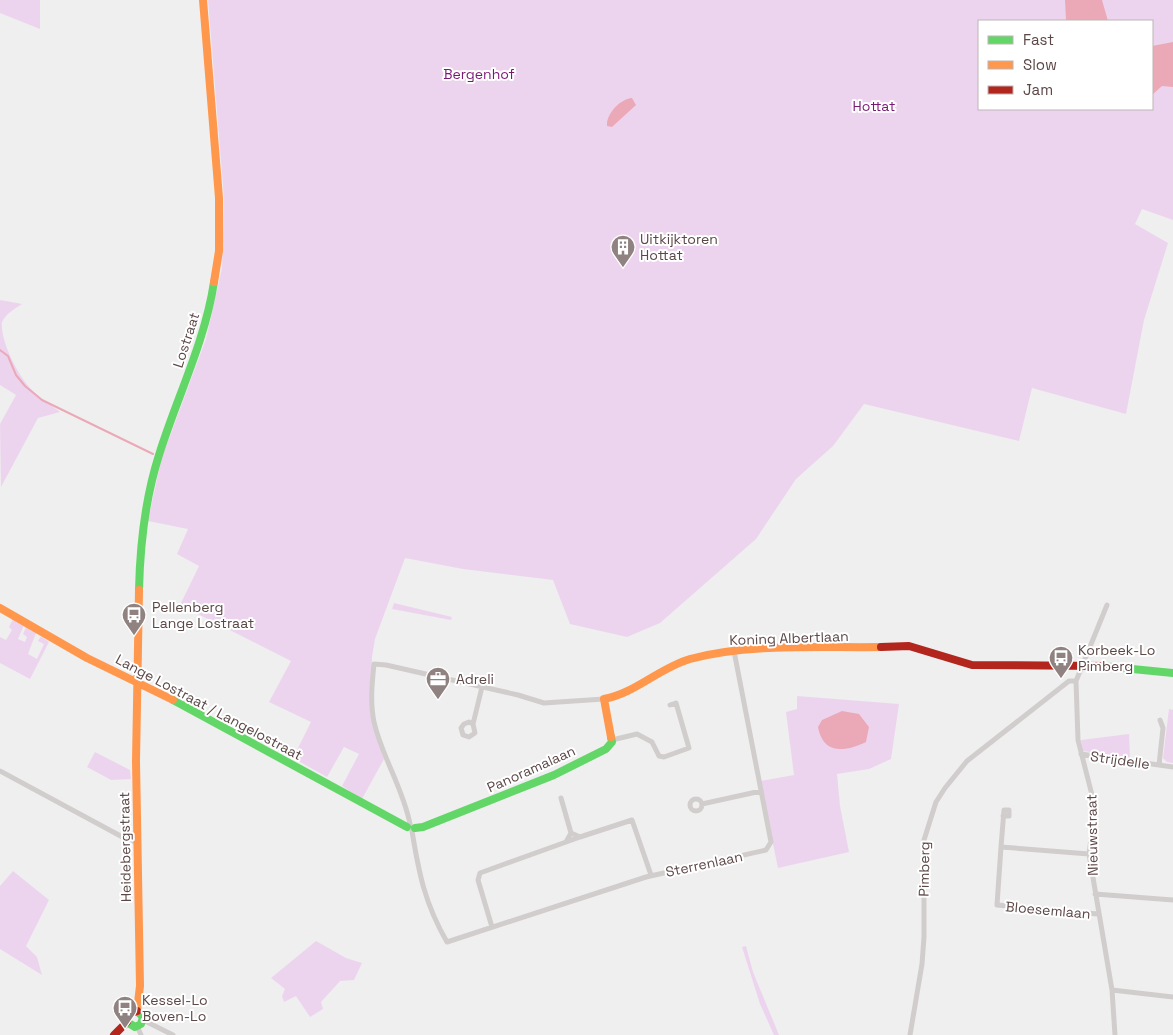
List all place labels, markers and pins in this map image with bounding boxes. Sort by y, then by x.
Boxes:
place label: Uitkijktoren Hottat [640,230,718,264]
building icon: Uitkijktoren Hottat [610,234,636,268]
place label: Pellenberg Lange Lostraat [152,598,254,632]
bus stop icon: Pellenberg Lange Lostraat [121,602,147,636]
place label: Korbeek-Lo Pimberg [1078,641,1156,675]
bus stop icon: Korbeek-Lo Pimberg [1048,645,1074,679]
office icon: Adreli [425,666,451,700]
place label: Adreli [456,670,494,688]
place label: Kessel-Lo Boven-Lo [142,991,208,1025]
bus stop icon: Kessel-Lo Boven-Lo [112,995,138,1029]

